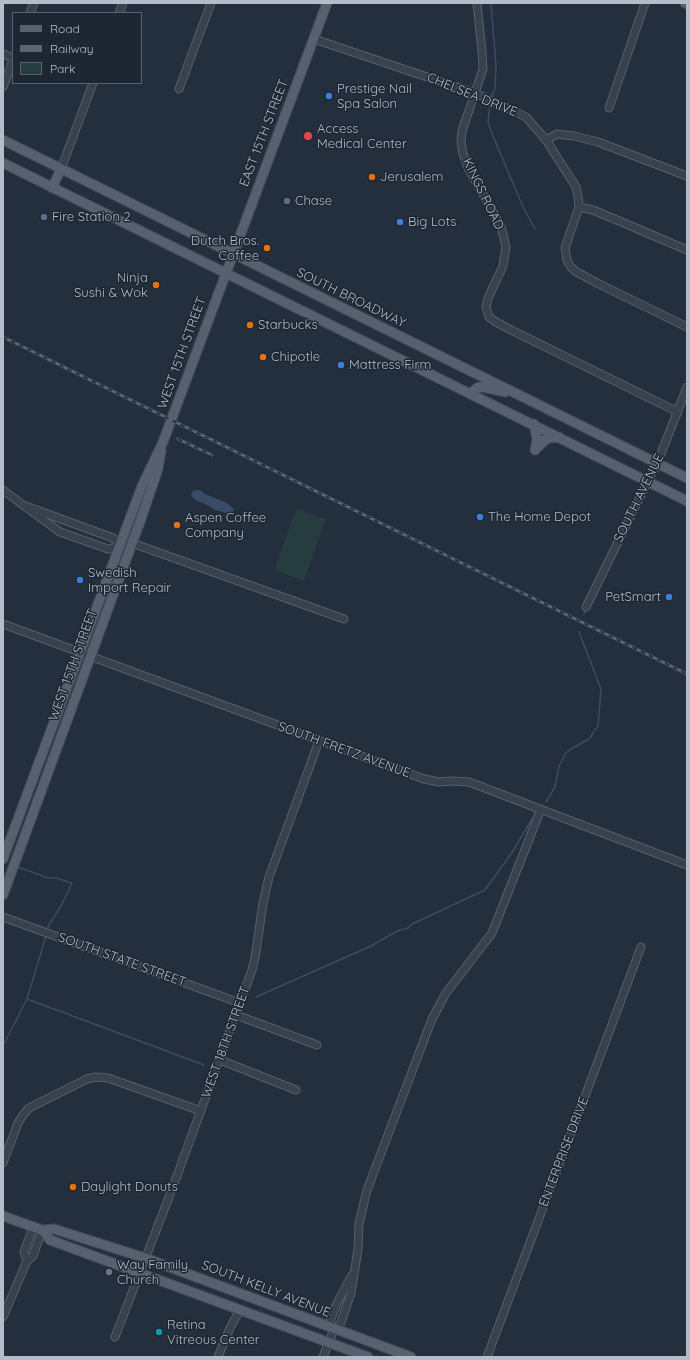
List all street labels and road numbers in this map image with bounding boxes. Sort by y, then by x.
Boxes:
street label: CHELSEA DRIVE [425,70,519,120]
street label: EAST 15TH STREET [236,77,292,189]
street label: KINGS ROAD [459,156,507,232]
street label: SOUTH BROADWAY [294,265,408,331]
street label: WEST 15TH STREET [155,295,209,411]
street label: SOUTH AVENUE [611,451,667,545]
street label: WEST 15TH STREET [46,607,100,723]
street label: SOUTH FRETZ AVENUE [276,719,412,781]
street label: SOUTH STATE STREET [56,930,188,990]
street label: WEST 18TH STREET [199,984,253,1100]
street label: ENTERPRISE DRIVE [536,1095,592,1209]
street label: SOUTH KELLY AVENUE [199,1257,333,1321]

